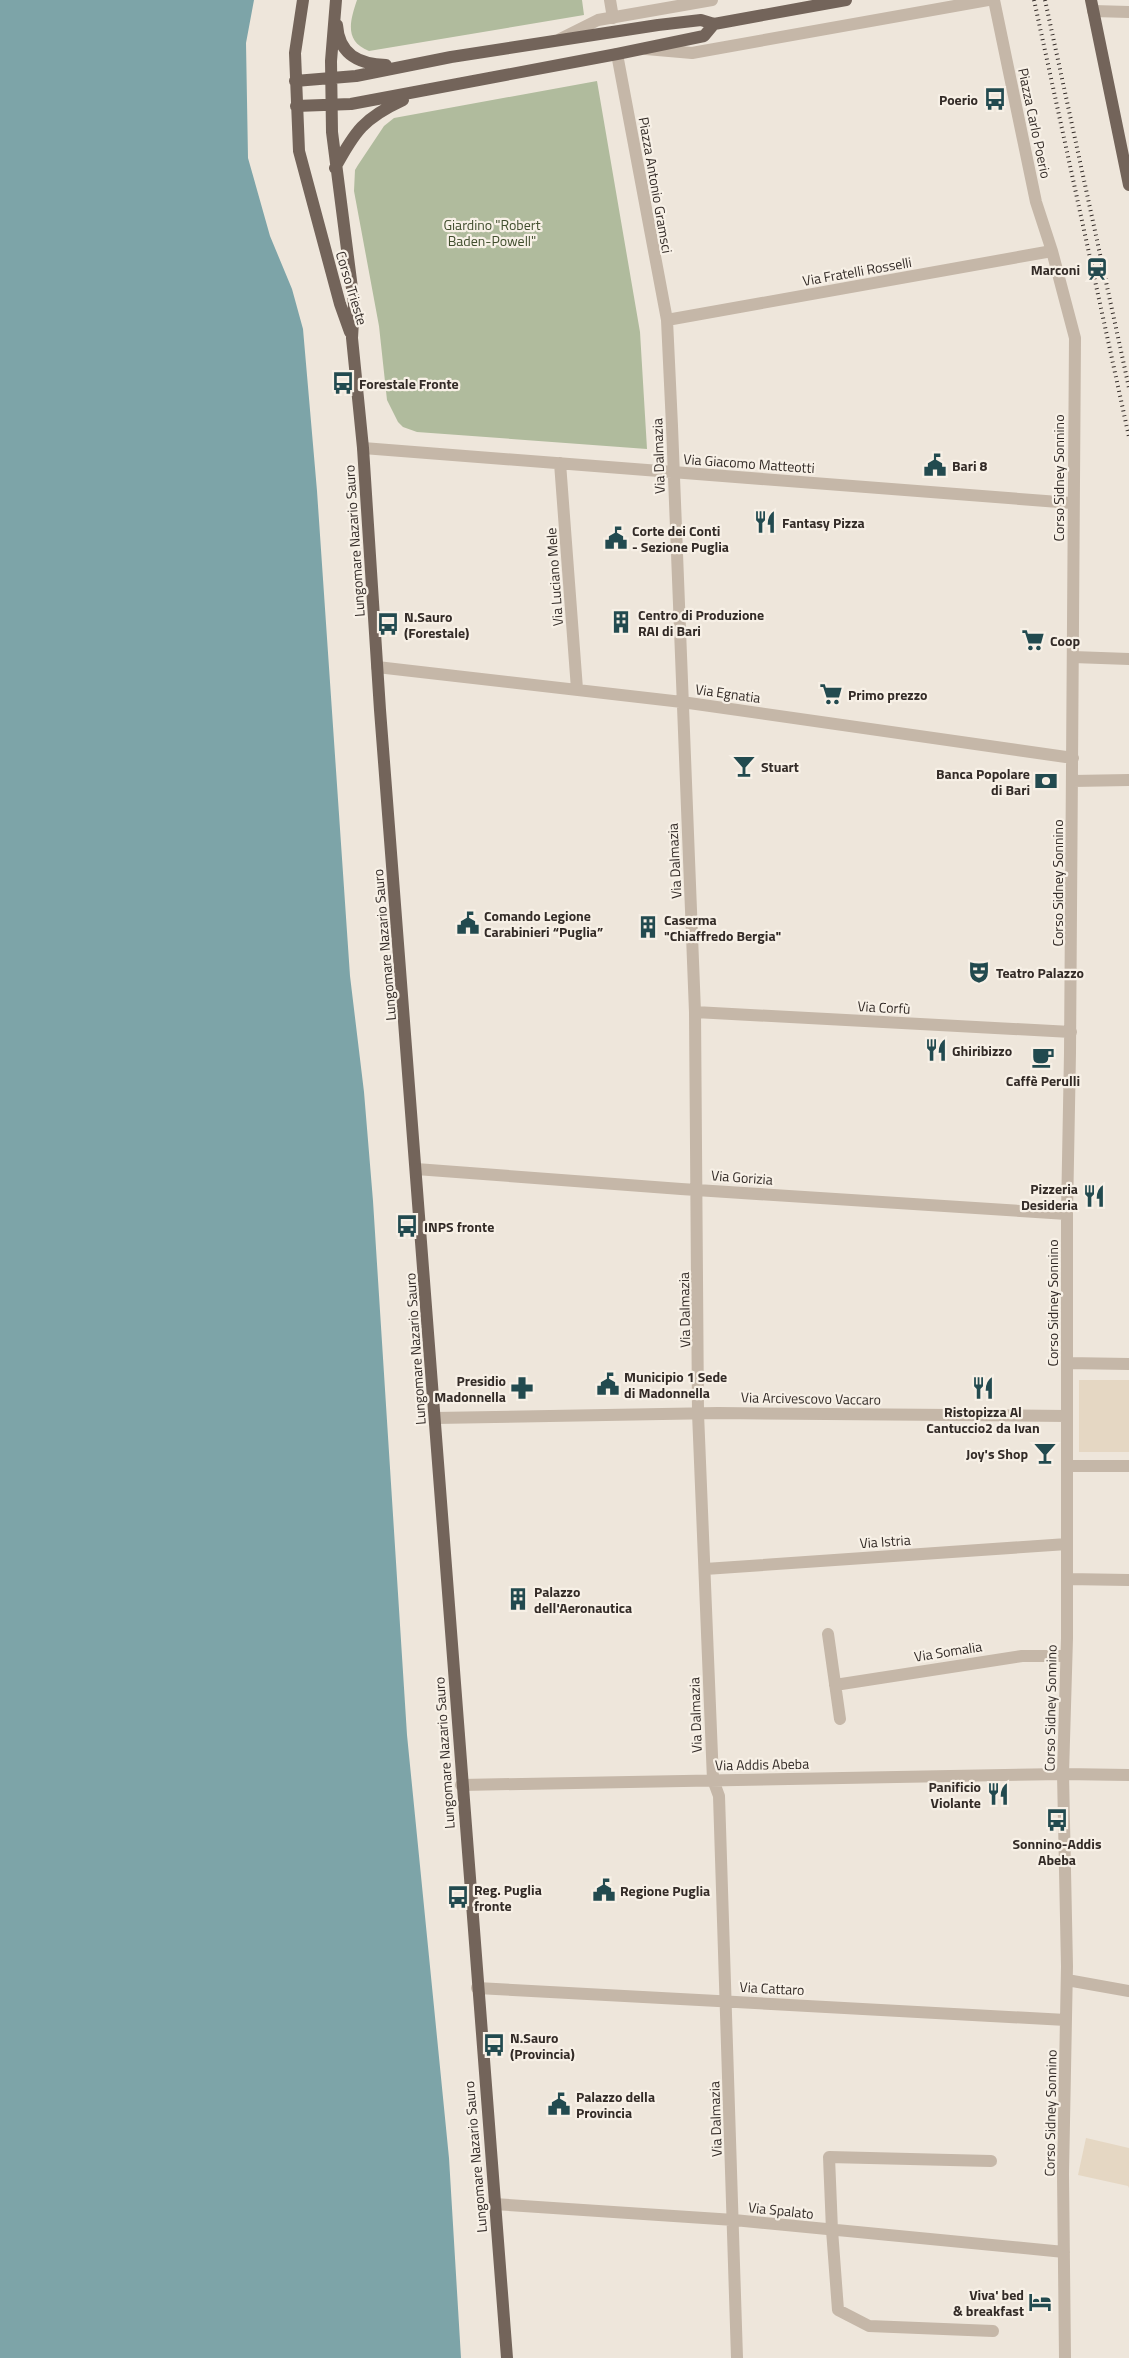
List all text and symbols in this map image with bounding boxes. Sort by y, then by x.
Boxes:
street label: Piazza Carlo Poerio [1013,66,1057,180]
bus stop icon: Poerio [982,86,1008,112]
place label: Poerio [939,89,978,110]
street label: Piazza Antonio Gramsci [634,115,678,255]
park label: Giardino "Robert Baden-Powell" [443,214,541,251]
street label: Corso Trieste [331,248,373,328]
street label: Via Fratelli Rosselli [801,251,913,291]
station icon: Marconi [1084,256,1110,282]
place label: Marconi [1031,259,1080,280]
bus stop icon: Forestale Fronte [330,370,356,396]
place label: Forestale Fronte [359,373,459,394]
street label: Corso Sidney Sonnino [1048,414,1069,542]
street label: Via Dalmazia [646,418,670,494]
street label: Via Giacomo Matteotti [683,448,815,478]
public building icon: Bari 8 [922,452,948,478]
place label: Bari 8 [952,455,988,476]
street label: Lungomare Nazario Sauro [338,464,370,618]
restaurant icon: Fantasy Pizza [752,509,778,535]
place label: Fantasy Pizza [782,512,865,533]
place label: Corte dei Conti - Sezione Puglia [632,520,729,557]
public building icon: Corte dei Conti - Sezione Puglia [603,525,629,551]
street label: Via Luciano Mele [540,527,568,627]
place label: Centro di Produzione RAI di Bari [638,604,764,641]
place label: N.Sauro (Forestale) [404,606,469,643]
building icon: Centro di Produzione RAI di Bari [608,609,634,635]
bus stop icon: N.Sauro (Forestale) [375,611,401,637]
supermarket icon: Coop [1020,627,1046,653]
place label: Coop [1050,630,1080,651]
street label: Via Egnatia [694,678,762,708]
supermarket icon: Primo prezzo [818,681,844,707]
place label: Primo prezzo [848,684,927,705]
bar icon: Stuart [731,753,757,779]
place label: Stuart [761,756,799,777]
place label: Banca Popolare di Bari [936,763,1030,800]
bank icon: Banca Popolare di Bari [1033,768,1059,794]
street label: Corso Sidney Sonnino [1047,819,1068,947]
street label: Via Dalmazia [662,823,686,899]
street label: Lungomare Nazario Sauro [367,868,401,1022]
place label: Comando Legione Carabinieri “Puglia” [484,905,603,942]
place label: Caserma "Chiaffredo Bergia" [664,909,781,946]
public building icon: Comando Legione Carabinieri “Puglia” [455,910,481,936]
building icon: Caserma "Chiaffredo Bergia" [635,914,661,940]
theatre icon: Teatro Palazzo [966,959,992,985]
place label: Teatro Palazzo [996,962,1084,983]
street label: Via Corfù [857,995,911,1019]
restaurant icon: Ghiribizzo [923,1037,949,1063]
place label: Ghiribizzo [952,1040,1012,1061]
cafe icon: Caffè Perulli [1030,1044,1056,1070]
place label: Caffè Perulli [1006,1070,1080,1091]
street label: Via Gorizia [710,1164,774,1190]
place label: Pizzeria Desideria [1021,1178,1078,1215]
restaurant icon: Pizzeria Desideria [1081,1183,1107,1209]
bus stop icon: INPS fronte [394,1213,420,1239]
place label: INPS fronte [424,1216,494,1237]
street label: Corso Sidney Sonnino [1042,1239,1063,1367]
street label: Lungomare Nazario Sauro [399,1272,431,1426]
street label: Via Dalmazia [673,1272,695,1348]
place label: Municipio 1 Sede di Madonnella [624,1366,727,1403]
place label: Presidio Madonnella [434,1370,506,1407]
public building icon: Municipio 1 Sede di Madonnella [595,1371,621,1397]
pharmacy icon: Presidio Madonnella [509,1375,535,1401]
restaurant icon: Ristopizza Al Cantuccio2 da Ivan [970,1375,996,1401]
street label: Via Arcivescovo Vaccaro [741,1386,881,1410]
place label: Ristopizza Al Cantuccio2 da Ivan [926,1401,1040,1438]
bar icon: Joy's Shop [1032,1440,1058,1466]
place label: Joy's Shop [966,1443,1028,1464]
street label: Via Istria [859,1529,911,1553]
place label: Palazzo dell'Aeronautica [534,1581,632,1618]
building icon: Palazzo dell'Aeronautica [505,1586,531,1612]
street label: Via Somalia [913,1635,983,1667]
street label: Corso Sidney Sonnino [1038,1644,1062,1772]
street label: Lungomare Nazario Sauro [428,1676,460,1830]
street label: Via Dalmazia [683,1677,707,1753]
street label: Via Addis Abeba [715,1753,809,1775]
place label: Panificio Violante [928,1776,981,1813]
restaurant icon: Panificio Violante [985,1781,1011,1807]
bus stop icon: Sonnino-Addis Abeba [1044,1807,1070,1833]
place label: Sonnino-Addis Abeba [1012,1833,1102,1870]
public building icon: Regione Puglia [591,1877,617,1903]
place label: Reg. Puglia fronte [474,1879,542,1916]
place label: Regione Puglia [620,1880,710,1901]
bus stop icon: Reg. Puglia fronte [445,1884,471,1910]
street label: Via Cattaro [739,1976,805,2000]
place label: N.Sauro (Provincia) [510,2027,575,2064]
bus stop icon: N.Sauro (Provincia) [481,2032,507,2058]
street label: Corso Sidney Sonnino [1038,2049,1062,2177]
street label: Lungomare Nazario Sauro [458,2080,492,2234]
street label: Via Dalmazia [703,2081,727,2157]
place label: Palazzo della Provincia [576,2086,655,2123]
public building icon: Palazzo della Provincia [546,2091,572,2117]
street label: Via Spalato [747,2196,815,2224]
place label: Viva' bed & breakfast [953,2284,1024,2321]
hotel icon: Viva' bed & breakfast [1027,2289,1053,2315]

